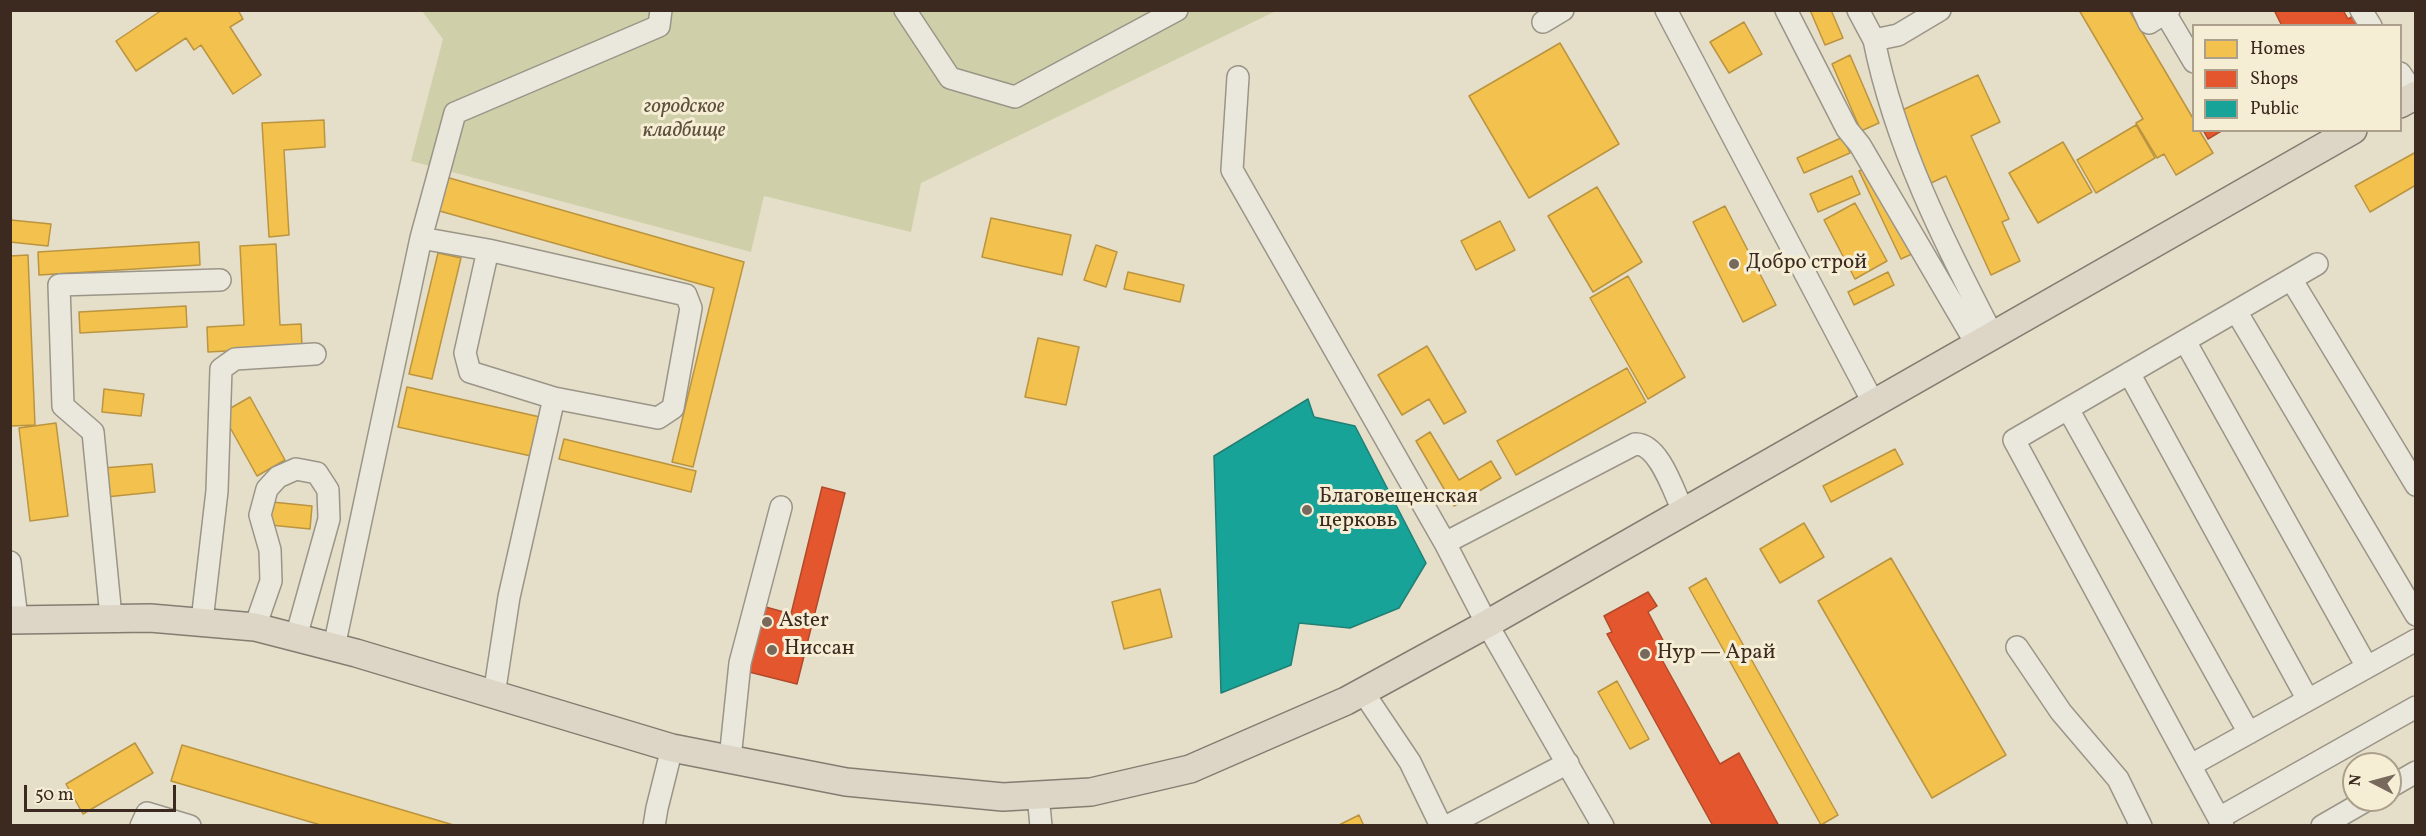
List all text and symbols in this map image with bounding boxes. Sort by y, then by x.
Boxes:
legend [2192,24,2402,132]
text: Homes [2250,37,2305,62]
text: Shops [2250,67,2298,92]
park label: городское кладбище [643,95,725,145]
text: Public [2250,97,2299,122]
place label: Добро строй [1746,251,1867,277]
marker: Добро строй [1727,257,1741,271]
place label: Благовещенская церковь [1319,485,1478,535]
marker: Благовещенская церковь [1300,503,1314,517]
place label: Aster [779,609,829,635]
marker: Aster [760,615,774,629]
place label: Ниссан [784,637,855,663]
place label: Нур — Арай [1657,641,1776,667]
marker: Ниссан [765,643,779,657]
marker: Нур — Арай [1638,647,1652,661]
north arrow [2342,752,2402,812]
scale bar [27,773,178,811]
text: N [2345,773,2368,787]
text: 50 m [35,783,74,808]

